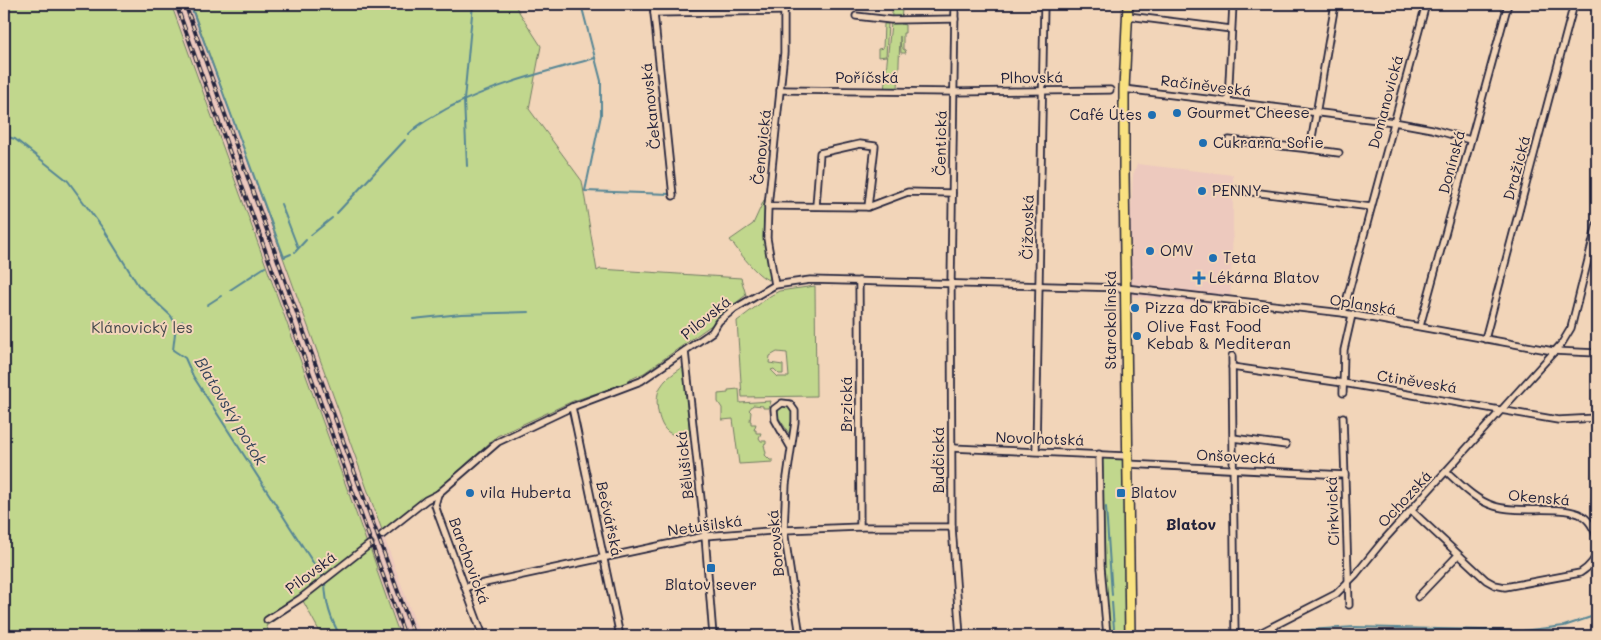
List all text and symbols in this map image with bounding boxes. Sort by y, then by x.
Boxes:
street label: Domanovická [1363,53,1407,151]
street label: Čekanovská [636,62,665,150]
street label: Plhovská [1000,66,1064,88]
street label: Poříčská [835,67,899,87]
street label: Račiněveská [1160,70,1253,100]
place label: Gourmet Cheese [1187,102,1310,122]
place label: Café Útes [1069,104,1142,124]
marker: Gourmet Cheese [1171,107,1183,119]
street label: Čenovická [747,108,775,186]
marker: Café Útes [1146,109,1158,121]
street label: Čentická [929,110,951,176]
street label: Donínská [1433,128,1469,196]
place label: Cukrarna Sofie [1213,132,1324,152]
street label: Dražická [1498,133,1534,202]
marker: Cukrarna Sofie [1197,137,1209,149]
place label: PENNY [1212,180,1262,200]
marker: PENNY [1196,185,1208,197]
street label: Čížovská [1016,194,1038,260]
place label: OMV [1160,240,1193,260]
marker: OMV [1144,245,1156,257]
place label: Teta [1223,247,1257,267]
marker: Teta [1207,252,1219,264]
place label: Lékárna Blatov [1209,267,1319,287]
street label: Starokolínská [1100,270,1120,370]
marker: Lékárna Blatov [1193,272,1205,284]
street label: Oplanská [1328,289,1398,319]
street label: Pilovská [676,291,735,344]
place label: Pizza do krabice [1145,297,1270,317]
marker: Pizza do krabice [1129,302,1141,314]
place label: Olive Fast Food Kebab & Mediteran [1147,316,1291,353]
park label: Klánovický les [91,317,193,337]
marker: Olive Fast Food Kebab & Mediteran [1131,330,1143,342]
water label: Blatovský potok [191,353,272,469]
street label: Ctiněveská [1376,365,1459,397]
street label: Brzická [836,376,856,432]
street label: Novolhotská [995,426,1085,450]
street label: Budčická [928,427,948,493]
street label: Bělušická [670,430,698,500]
street label: Onšovecká [1196,444,1276,468]
street label: Ochozská [1373,466,1436,531]
street label: Církvická [1321,476,1343,546]
street label: Bečvářská [592,479,628,558]
place label: vila Huberta [480,482,572,502]
place label: Blatov [1131,482,1177,502]
street label: Okenská [1507,484,1571,510]
marker: vila Huberta [464,487,476,499]
marker: Blatov [1115,487,1127,499]
street label: Borovská [762,509,788,577]
street label: Netušilská [666,510,744,540]
district label: Blatov [1166,513,1217,534]
street label: Barchovická [445,514,495,607]
street label: Pilovská [281,546,340,598]
marker: Blatov sever [705,562,717,574]
place label: Blatov sever [665,574,757,594]

